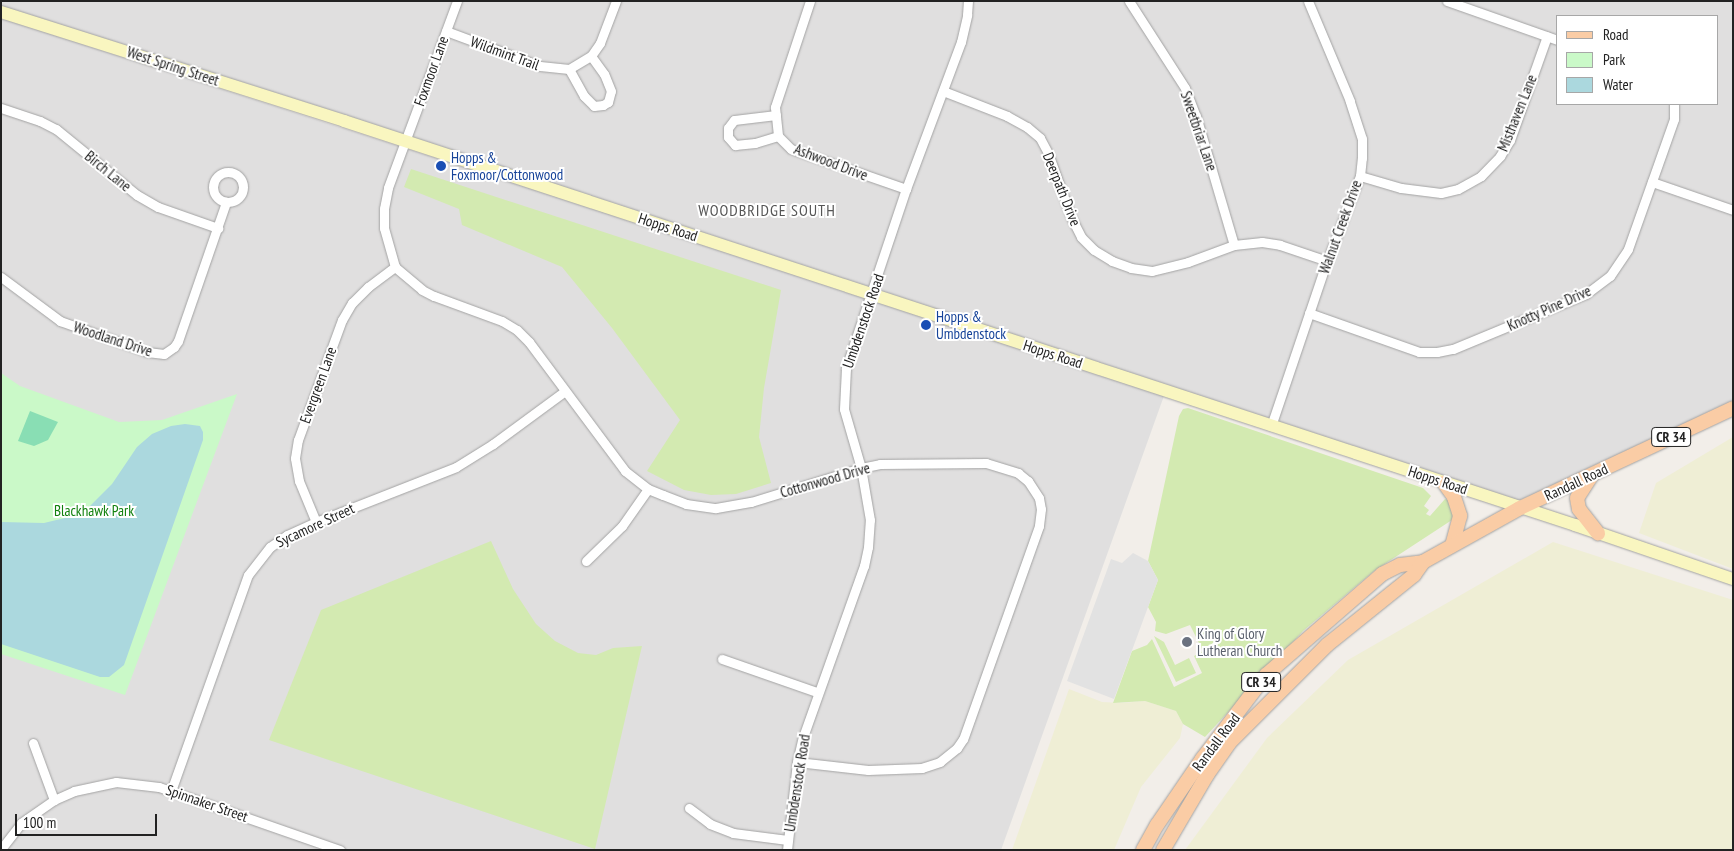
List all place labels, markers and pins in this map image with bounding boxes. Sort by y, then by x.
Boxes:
place label: Hopps & Foxmoor/Cottonwood [451,148,563,183]
marker: Hopps & Foxmoor/Cottonwood [435,160,447,172]
place label: Hopps & Umbdenstock [936,307,1006,342]
marker: Hopps & Umbdenstock [920,319,932,331]
place label: King of Glory Lutheran Church [1197,624,1282,659]
marker: King of Glory Lutheran Church [1181,636,1193,648]

